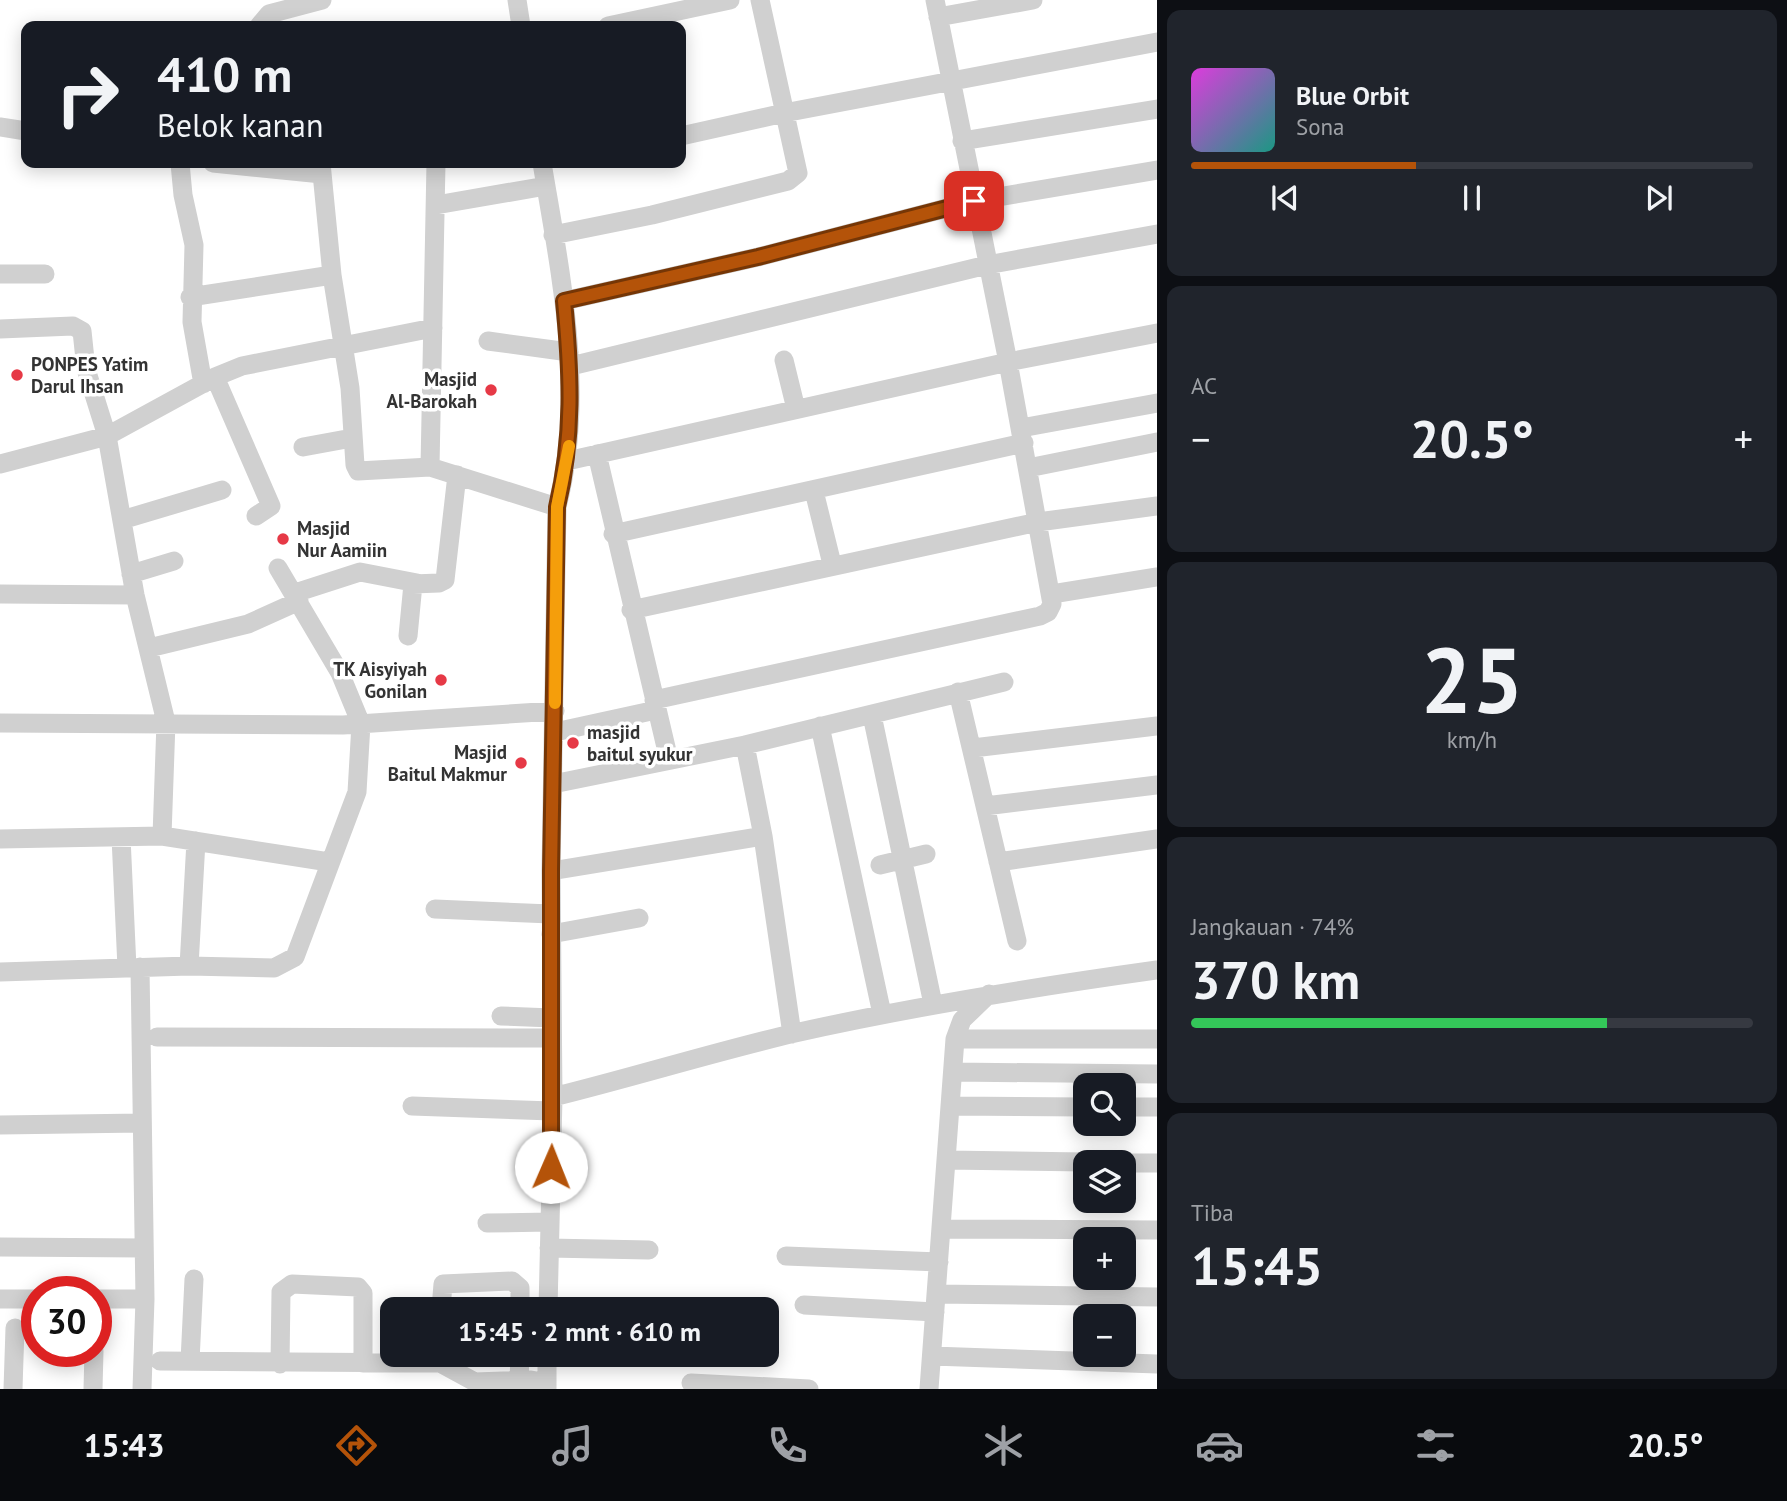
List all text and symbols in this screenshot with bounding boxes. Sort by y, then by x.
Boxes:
text: 410 m [157,42,292,106]
icon: right [42,49,133,140]
text: Blue Orbit [1296,79,1409,112]
text: Belok kanan [157,104,323,146]
text: Sona [1296,112,1345,141]
pin [944,171,1004,231]
icon: previous [1266,179,1304,217]
icon: pause [1453,179,1491,217]
icon: next [1640,179,1678,217]
icon: arrive [955,182,993,220]
place label: PONPES Yatim Darul Ihsan [31,352,148,398]
marker: PONPES Yatim Darul Ihsan [9,367,25,383]
place label: Masjid Al-Barokah [386,367,477,413]
text: AC [1191,371,1217,400]
marker: Masjid Al-Barokah [483,382,499,398]
text: 20.5° [1410,405,1534,472]
text: − [1191,414,1210,463]
text: + [1734,414,1753,463]
place label: Masjid Nur Aamiin [297,516,387,562]
marker: Masjid Nur Aamiin [275,531,291,547]
text: 25 [1420,620,1524,738]
place label: TK Aisyiyah Gonilan [333,657,427,703]
marker: TK Aisyiyah Gonilan [433,672,449,688]
place label: masjid baitul syukur [587,720,693,766]
text: km/h [1447,725,1497,754]
marker: masjid baitul syukur [565,735,581,751]
place label: Masjid Baitul Makmur [388,740,507,786]
marker: Masjid Baitul Makmur [513,755,529,771]
text: Jangkauan · 74% [1191,912,1354,941]
text: 370 km [1191,946,1360,1013]
map controls [1073,1073,1136,1367]
button: search [1073,1073,1136,1136]
position arrow [514,1130,588,1204]
button: layers [1073,1150,1136,1213]
text: Tiba [1191,1198,1234,1227]
button: + [1073,1227,1136,1290]
text: 15:45 [1191,1232,1323,1299]
speed limit sign: 30 [21,1276,112,1367]
button: − [1073,1304,1136,1367]
text: 15:45 · 2 mnt · 610 m [458,1315,701,1348]
icon: directions [332,1421,381,1470]
icon: music [548,1421,597,1470]
icon: phone [763,1421,812,1470]
icon: climate [979,1421,1028,1470]
icon: car [1195,1421,1244,1470]
icon: filters [1411,1421,1460,1470]
text: 15:43 [83,1424,165,1466]
text: 20.5° [1627,1424,1704,1466]

